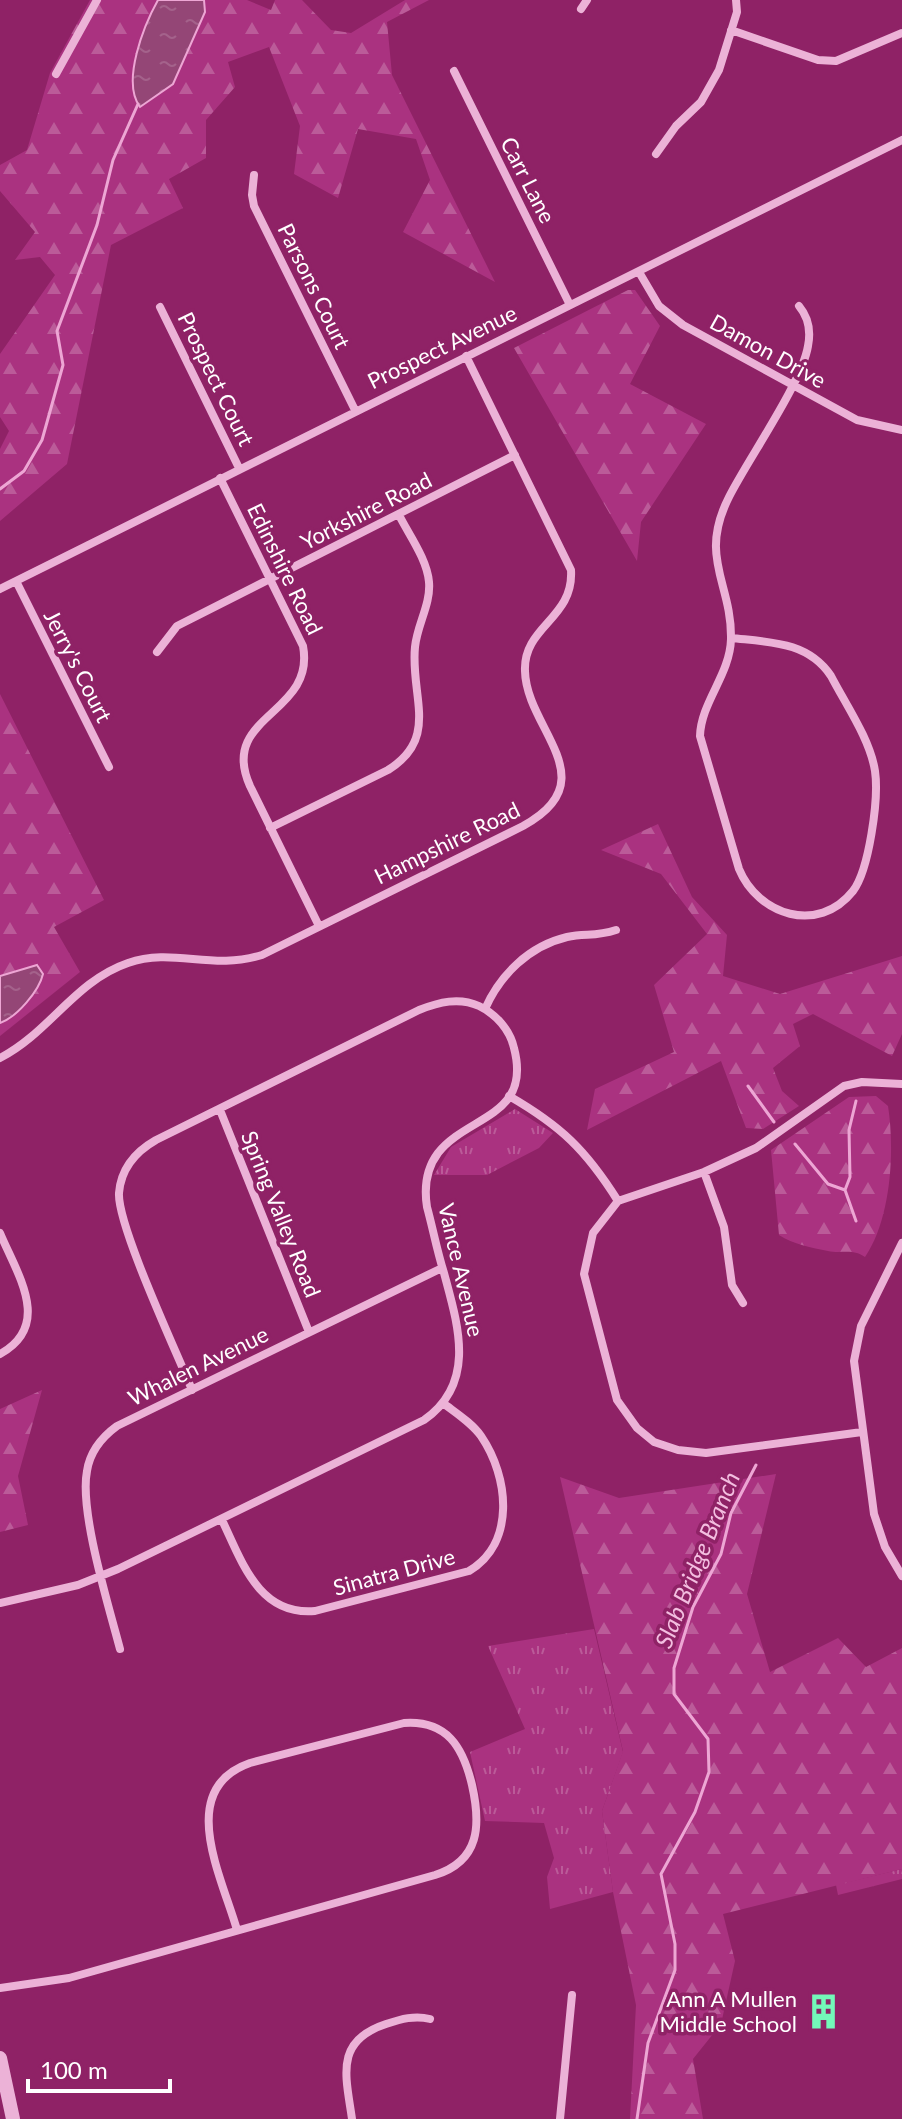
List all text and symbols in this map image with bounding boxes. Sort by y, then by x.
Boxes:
street label: Carr Lane [495,132,562,227]
street label: Parsons Court [272,219,357,353]
street label: Prospect Avenue [363,299,521,394]
street label: Prospect Court [172,307,261,450]
street label: Damon Drive [706,308,831,393]
street label: Yorkshire Road [296,466,436,555]
street label: Edinshire Road [242,499,329,639]
street label: Jerry's Court [39,605,118,727]
street label: Hampshire Road [370,796,524,889]
street label: Spring Valley Road [236,1127,327,1301]
street label: Vance Avenue [433,1201,490,1339]
street label: Whalen Avenue [123,1320,272,1411]
water label: Slab Bridge Branch [648,1467,745,1652]
street label: Sinatra Drive [330,1542,458,1601]
place label: Ann A Mullen Middle School [660,1985,797,2037]
building icon: Ann A Mullen Middle School [804,1993,842,2031]
scale bar [28,2043,170,2093]
text: 100 m [40,2055,108,2084]

